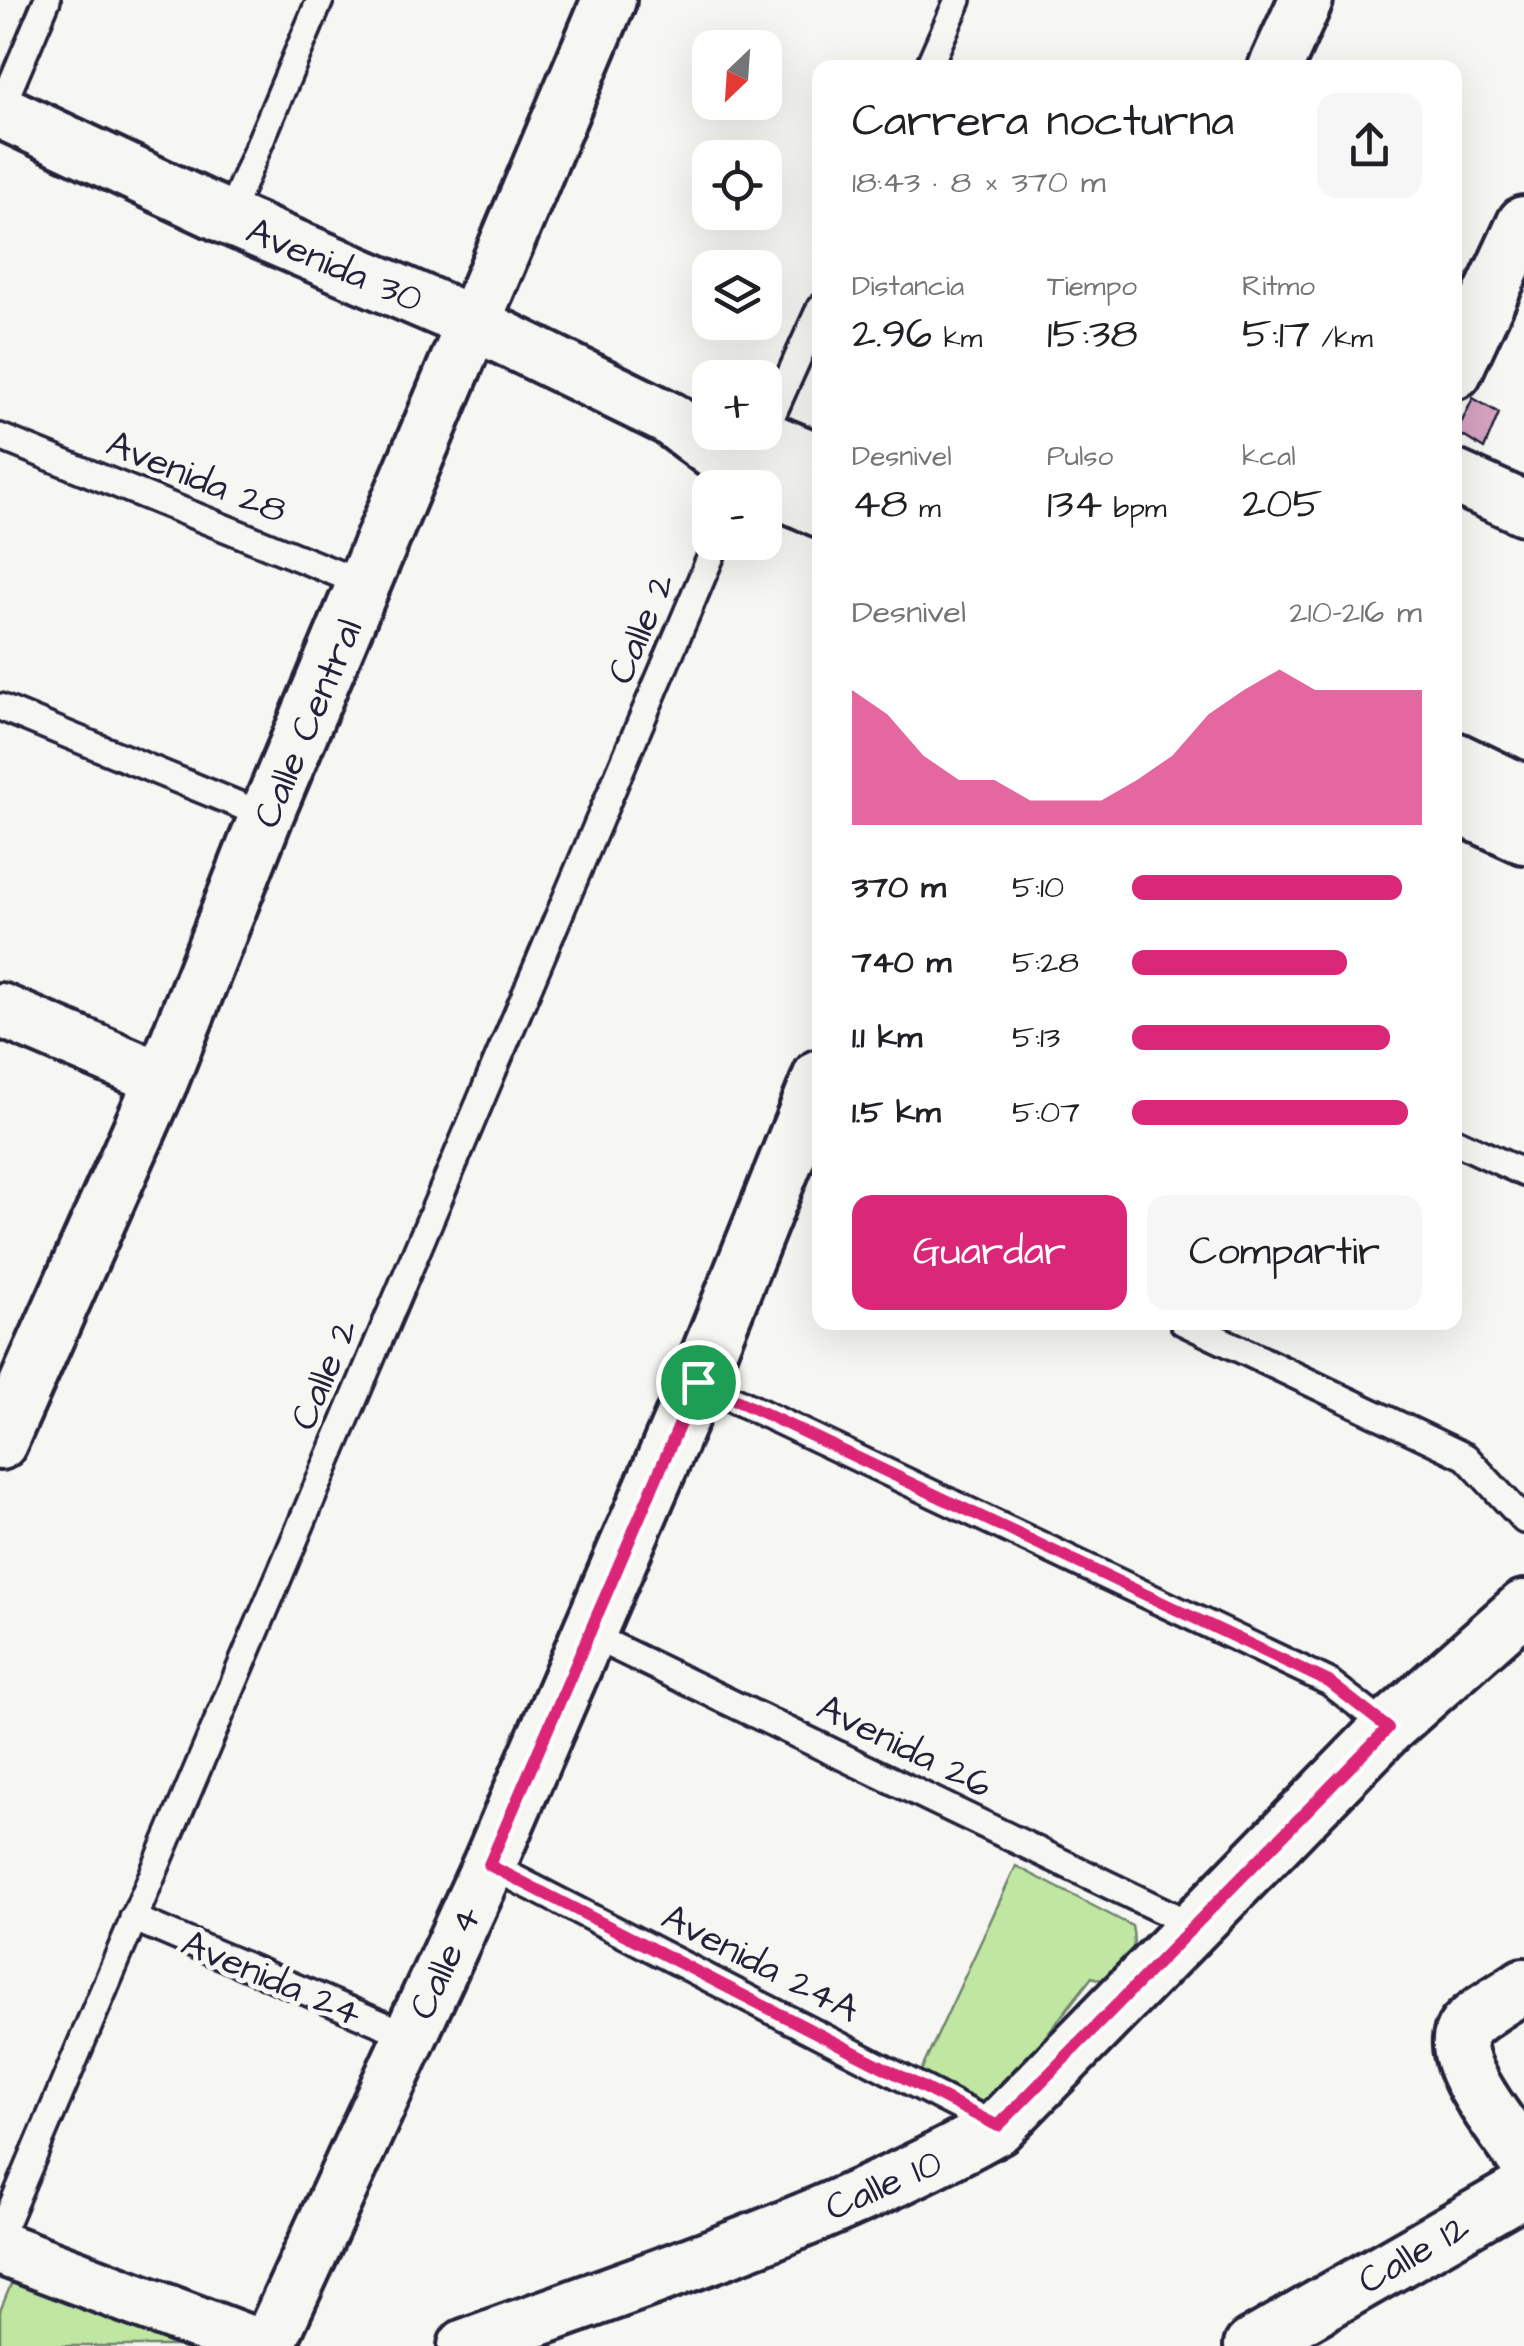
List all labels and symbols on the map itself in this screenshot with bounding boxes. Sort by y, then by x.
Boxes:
north arrow [692,30,782,120]
street label: Avenida 30 [238,205,430,326]
street label: Avenida 28 [99,418,294,538]
street label: Calle 2 [595,565,688,692]
street label: Calle Central [242,611,376,836]
street label: Calle 2 [278,1311,371,1438]
pin [656,1340,741,1425]
street label: Avenida 26 [808,1682,1001,1812]
street label: Avenida 24A [652,1892,868,2036]
street label: Calle 4 [397,1897,495,2028]
street label: Avenida 24 [173,1918,369,2040]
street label: Calle 10 [817,2137,950,2235]
street label: Calle 12 [1349,2202,1479,2307]

